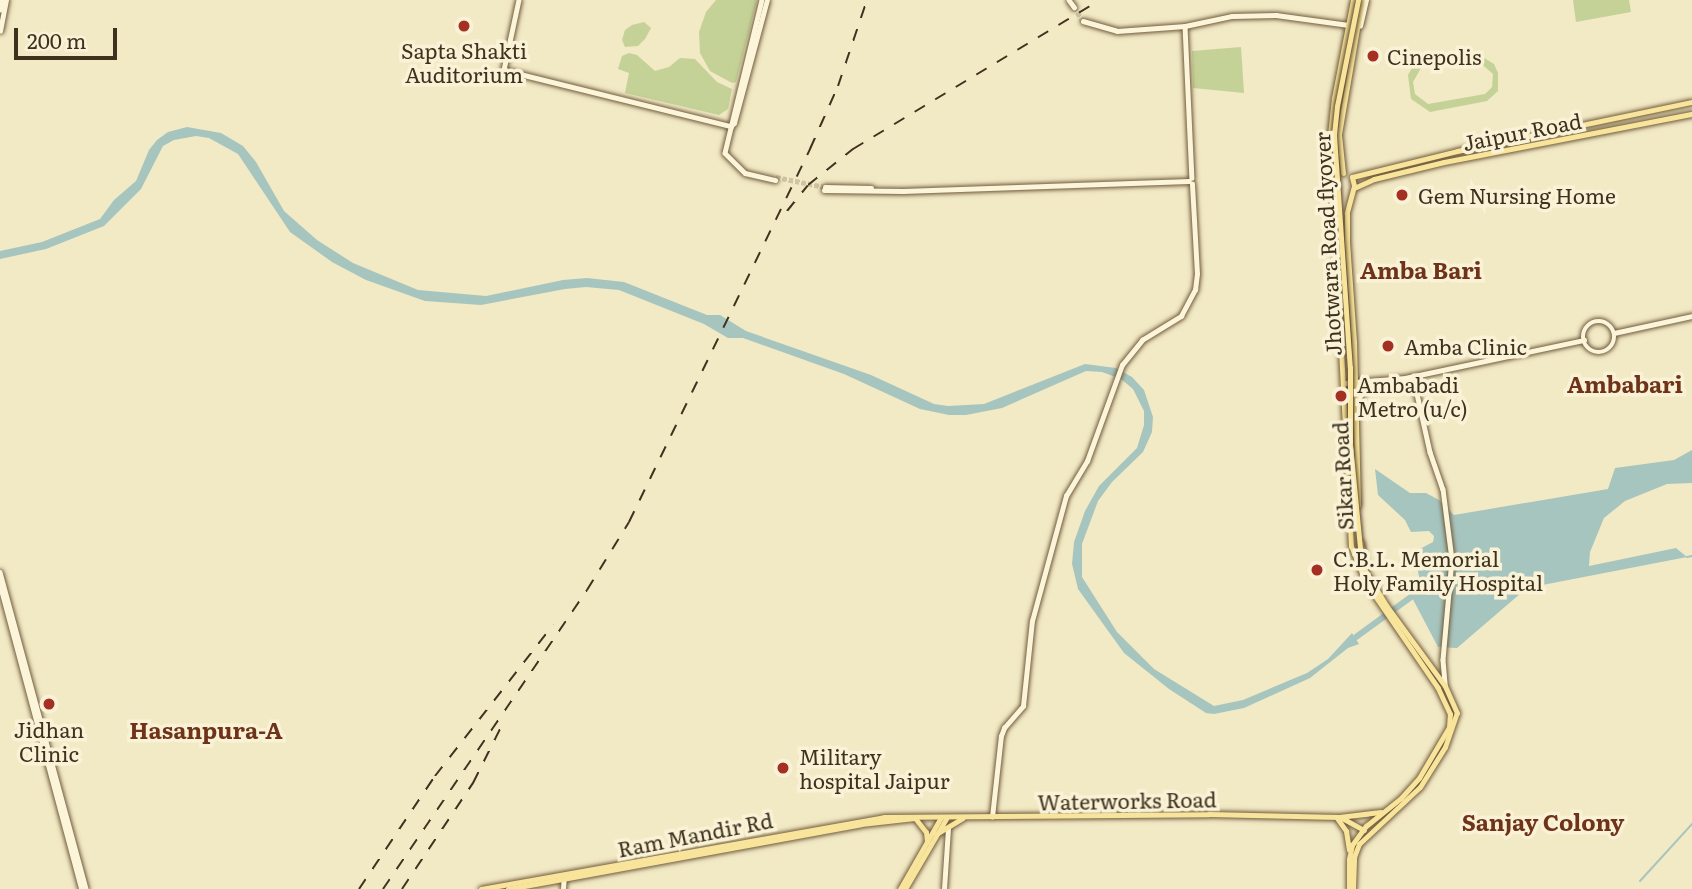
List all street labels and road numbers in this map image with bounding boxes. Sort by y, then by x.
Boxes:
street label: Jaipur Road [1460,107,1584,155]
street label: Jhotwara Road flyover [1309,131,1345,357]
street label: Sikar Road [1327,421,1357,531]
street label: Waterworks Road [1037,786,1217,814]
street label: Ram Mandir Rd [615,807,775,861]

